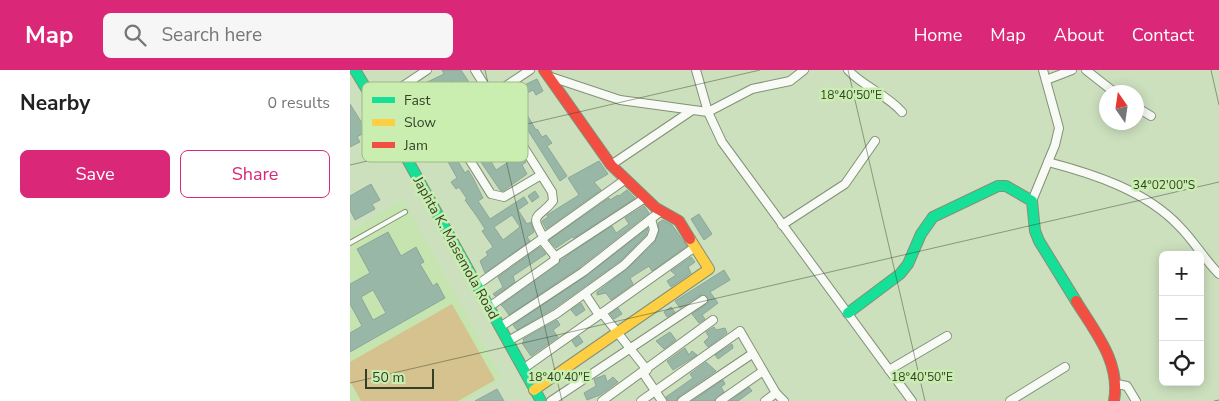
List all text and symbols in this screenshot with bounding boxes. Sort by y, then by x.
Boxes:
search box [103,13,453,58]
text: Map [25,19,73,51]
icon: search [121,21,149,49]
text: Search here [161,22,262,48]
text: Home [914,23,962,47]
text: Map [990,23,1026,47]
text: About [1054,23,1104,47]
text: Contact [1132,23,1194,47]
legend [362,82,528,162]
north arrow [1099,85,1144,130]
text: 18°40'50"E [820,87,882,103]
text: Nearby [20,89,90,117]
text: Fast [404,91,430,110]
text: 0 results [268,92,330,114]
text: Slow [404,113,436,132]
text: Jam [403,136,428,155]
button: Save [20,150,170,198]
button: Share [180,150,330,198]
street label: Japhta K. Masemola Road [408,172,503,323]
text: 34°02'00"S [1133,177,1195,193]
map controls [1159,251,1204,386]
button: + [1159,251,1204,296]
button: − [1159,296,1204,341]
button: locate [1159,341,1204,386]
scale bar [365,366,434,389]
text: 50 m [372,368,404,387]
text: 18°40'40"E [528,369,590,385]
text: 18°40'50"E [891,369,953,385]

